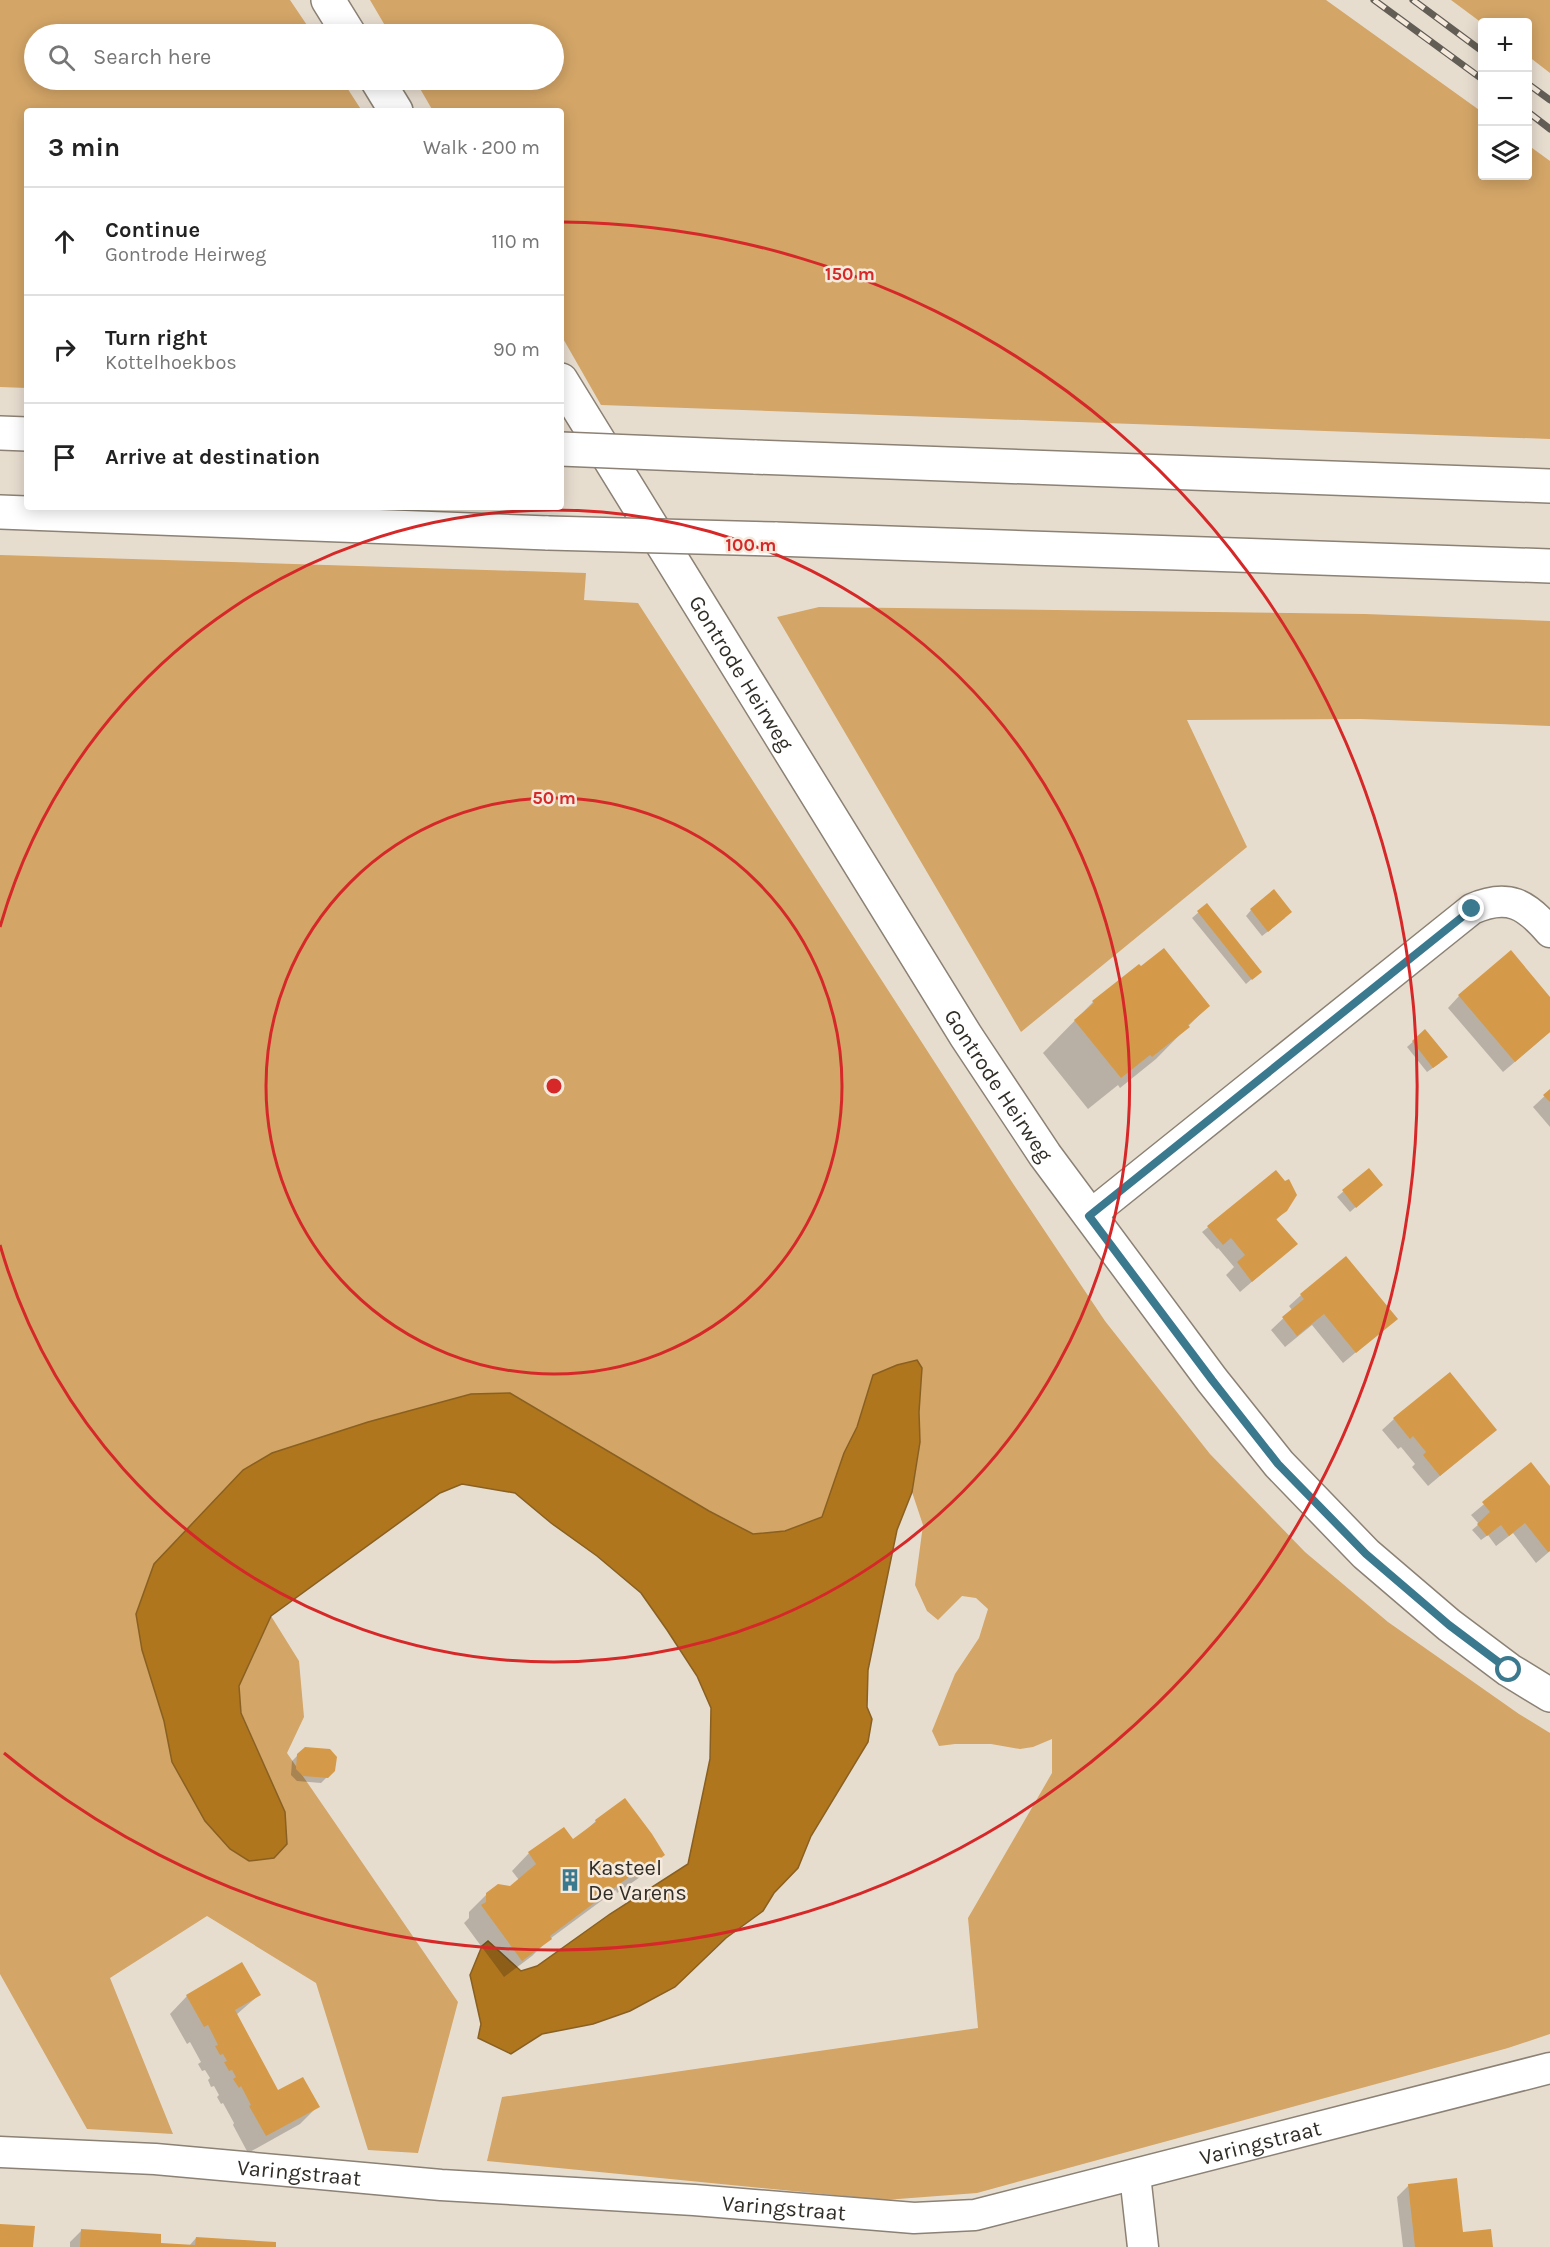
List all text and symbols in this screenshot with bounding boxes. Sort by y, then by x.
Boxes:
map controls [1478,18,1532,180]
button: + [1478,18,1532,72]
search box [24,24,564,90]
icon: search [45,41,78,74]
text: Search here [93,44,211,70]
button: − [1478,72,1532,126]
button: layers [1478,126,1532,180]
text: 3 min [48,132,120,163]
text: Walk · 200 m [423,136,540,159]
text: Continue [105,217,200,243]
icon: ahead [48,225,81,258]
text: 110 m [491,230,540,253]
text: Gontrode Heirweg [105,243,266,266]
text: 150 m [825,263,875,285]
text: Turn right [105,325,208,351]
icon: right [48,333,81,366]
text: 90 m [493,338,540,361]
text: Kottelhoekbos [105,351,237,374]
icon: arrive [48,441,81,474]
text: Arrive at destination [105,444,320,470]
text: 100 m [726,534,776,556]
street label: Gontrode Heirweg [683,591,799,756]
text: 50 m [532,787,576,809]
route end [1458,895,1484,921]
street label: Gontrode Heirweg [938,1004,1058,1167]
centre of rings [544,1076,564,1096]
route start [1495,1656,1521,1682]
place label: Kasteel De Varens [588,1855,687,1906]
building icon: Kasteel De Varens [557,1867,583,1893]
street label: Varingstraat [1197,2115,1324,2171]
street label: Varingstraat [236,2155,362,2192]
street label: Varingstraat [721,2190,847,2226]

